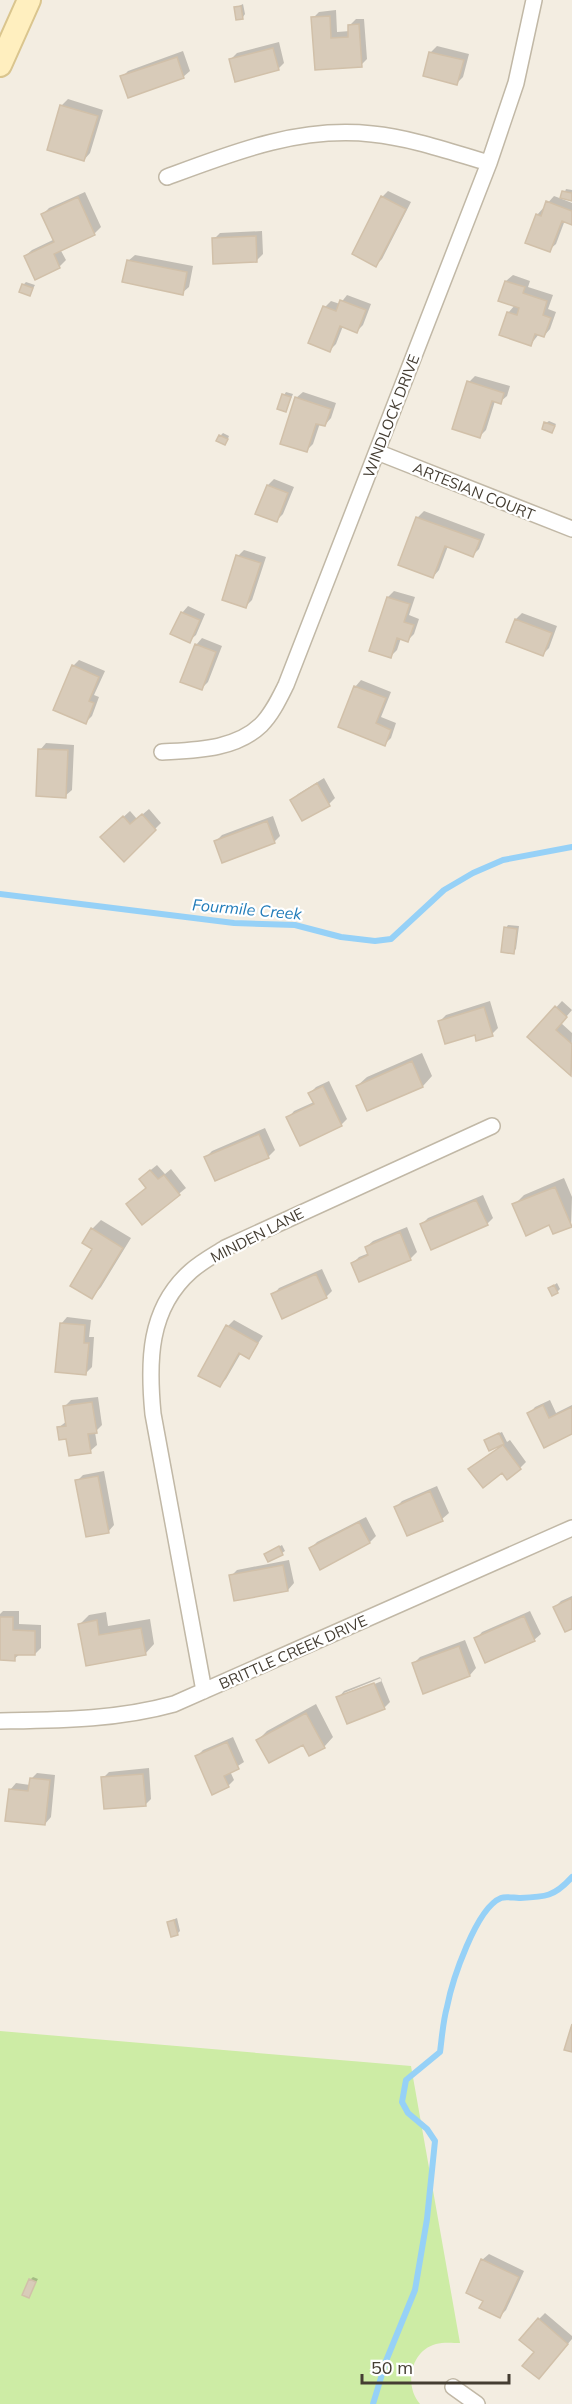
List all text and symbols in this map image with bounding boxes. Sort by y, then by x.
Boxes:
street label: WINDLOCK DRIVE [359,351,423,480]
street label: ARTESIAN COURT [410,458,538,524]
water label: Fourmile Creek [191,894,303,924]
street label: MINDEN LANE [207,1203,307,1267]
street label: BRITTLE CREEK DRIVE [216,1611,370,1693]
scale bar [362,2347,509,2385]
text: 50 m [371,2356,413,2379]

